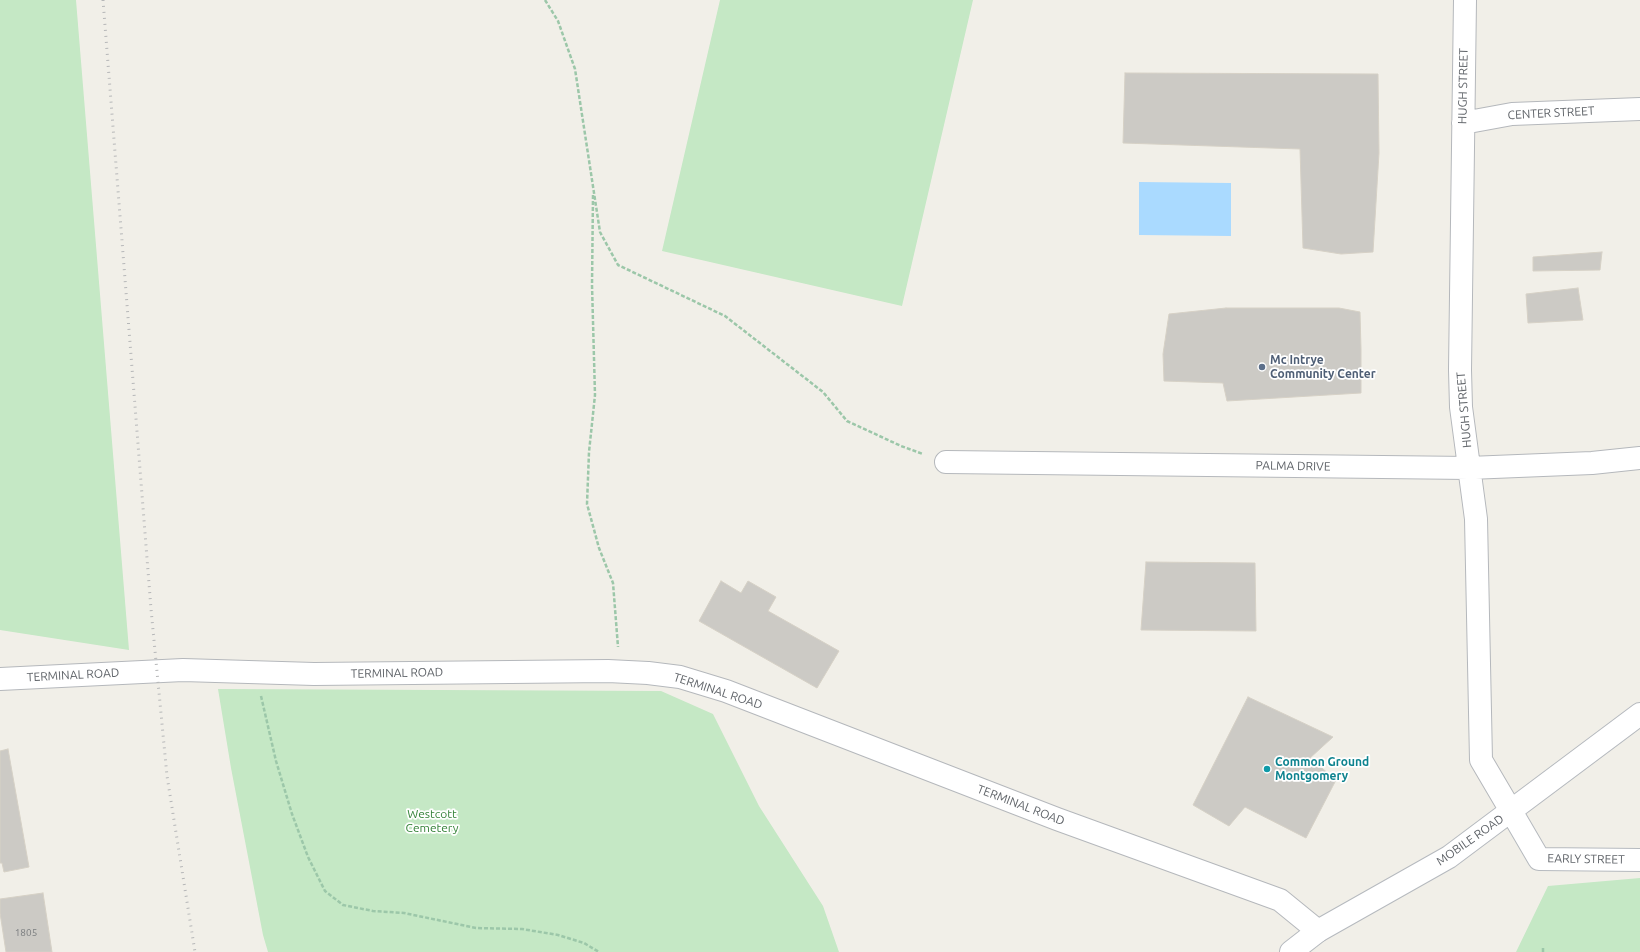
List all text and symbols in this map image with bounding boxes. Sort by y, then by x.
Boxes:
street label: HUGH STREET [1455,48,1471,124]
street label: CENTER STREET [1507,104,1595,122]
place label: Mc Intrye Community Center [1270,353,1376,381]
marker: Mc Intrye Community Center [1257,362,1267,372]
street label: HUGH STREET [1454,371,1474,449]
street label: PALMA DRIVE [1255,458,1331,474]
street label: TERMINAL ROAD [26,665,120,685]
street label: TERMINAL ROAD [351,665,443,681]
street label: TERMINAL ROAD [672,670,764,712]
place label: Common Ground Montgomery [1275,755,1369,783]
marker: Common Ground Montgomery [1262,764,1272,774]
street label: TERMINAL ROAD [975,782,1067,828]
park label: Westcott Cemetery [406,807,458,835]
street label: MOBILE ROAD [1434,811,1506,869]
street label: EARLY STREET [1547,851,1625,867]
house number: 1805 [15,927,37,939]

